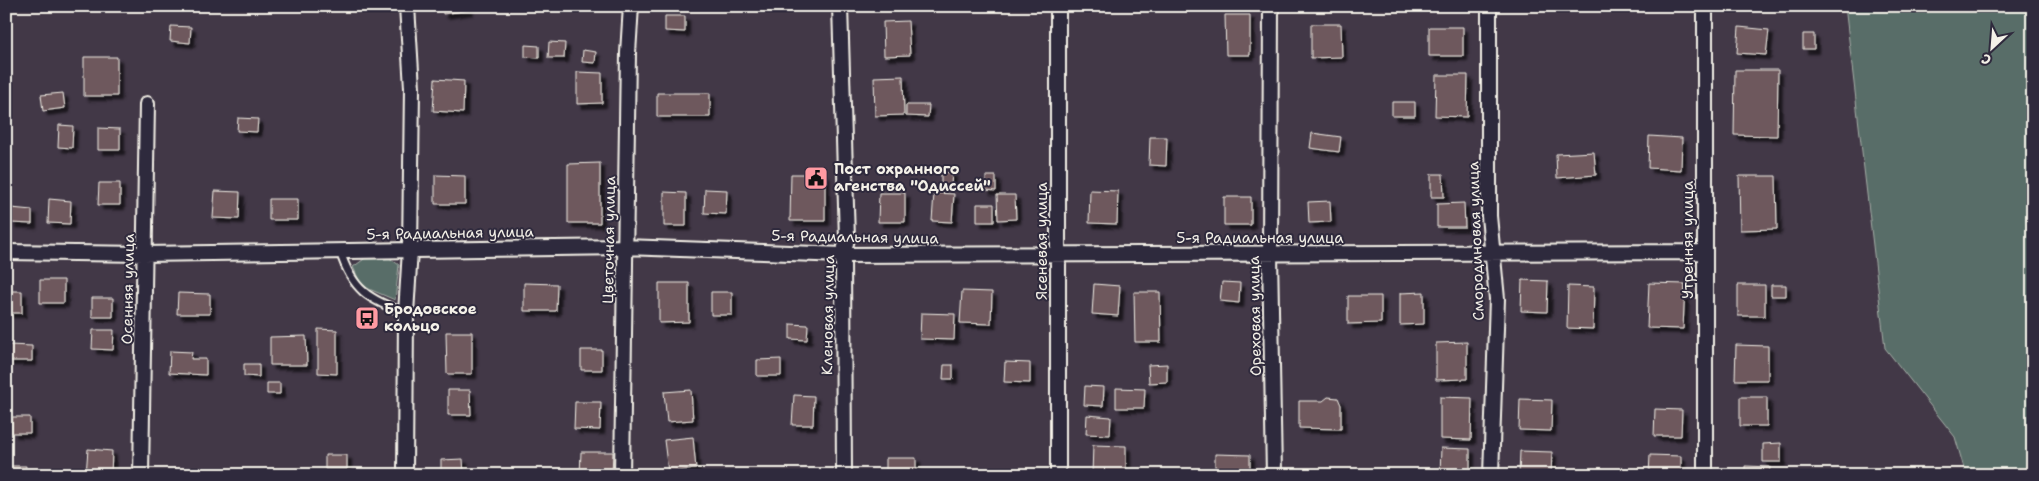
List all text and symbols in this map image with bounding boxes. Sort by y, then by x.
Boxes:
north arrow [1966,22,2016,72]
text: С [1978,50,1994,70]
place label: Пост охранного агенства "Одисcей" [834,159,991,196]
street label: Смородиновая улица [1463,160,1489,321]
public building icon: Пост охранного агенства "Одисcей" [803,165,829,191]
street label: Цветочная улица [598,175,620,304]
street label: Утренняя улица [1678,180,1698,299]
street label: Ясеневая улица [1032,181,1052,300]
street label: 5-я Радиальная улица [366,222,535,244]
street label: 5-я Радиальная улица [771,226,940,248]
street label: 5-я Радиальная улица [1176,228,1344,248]
street label: Осенняя улица [117,233,139,345]
street label: Кленовая улица [817,254,839,375]
street label: Ореховая улица [1244,255,1266,376]
place label: Бродовское кольцо [384,299,477,336]
bus stop icon: Бродовское кольцо [354,305,380,331]

